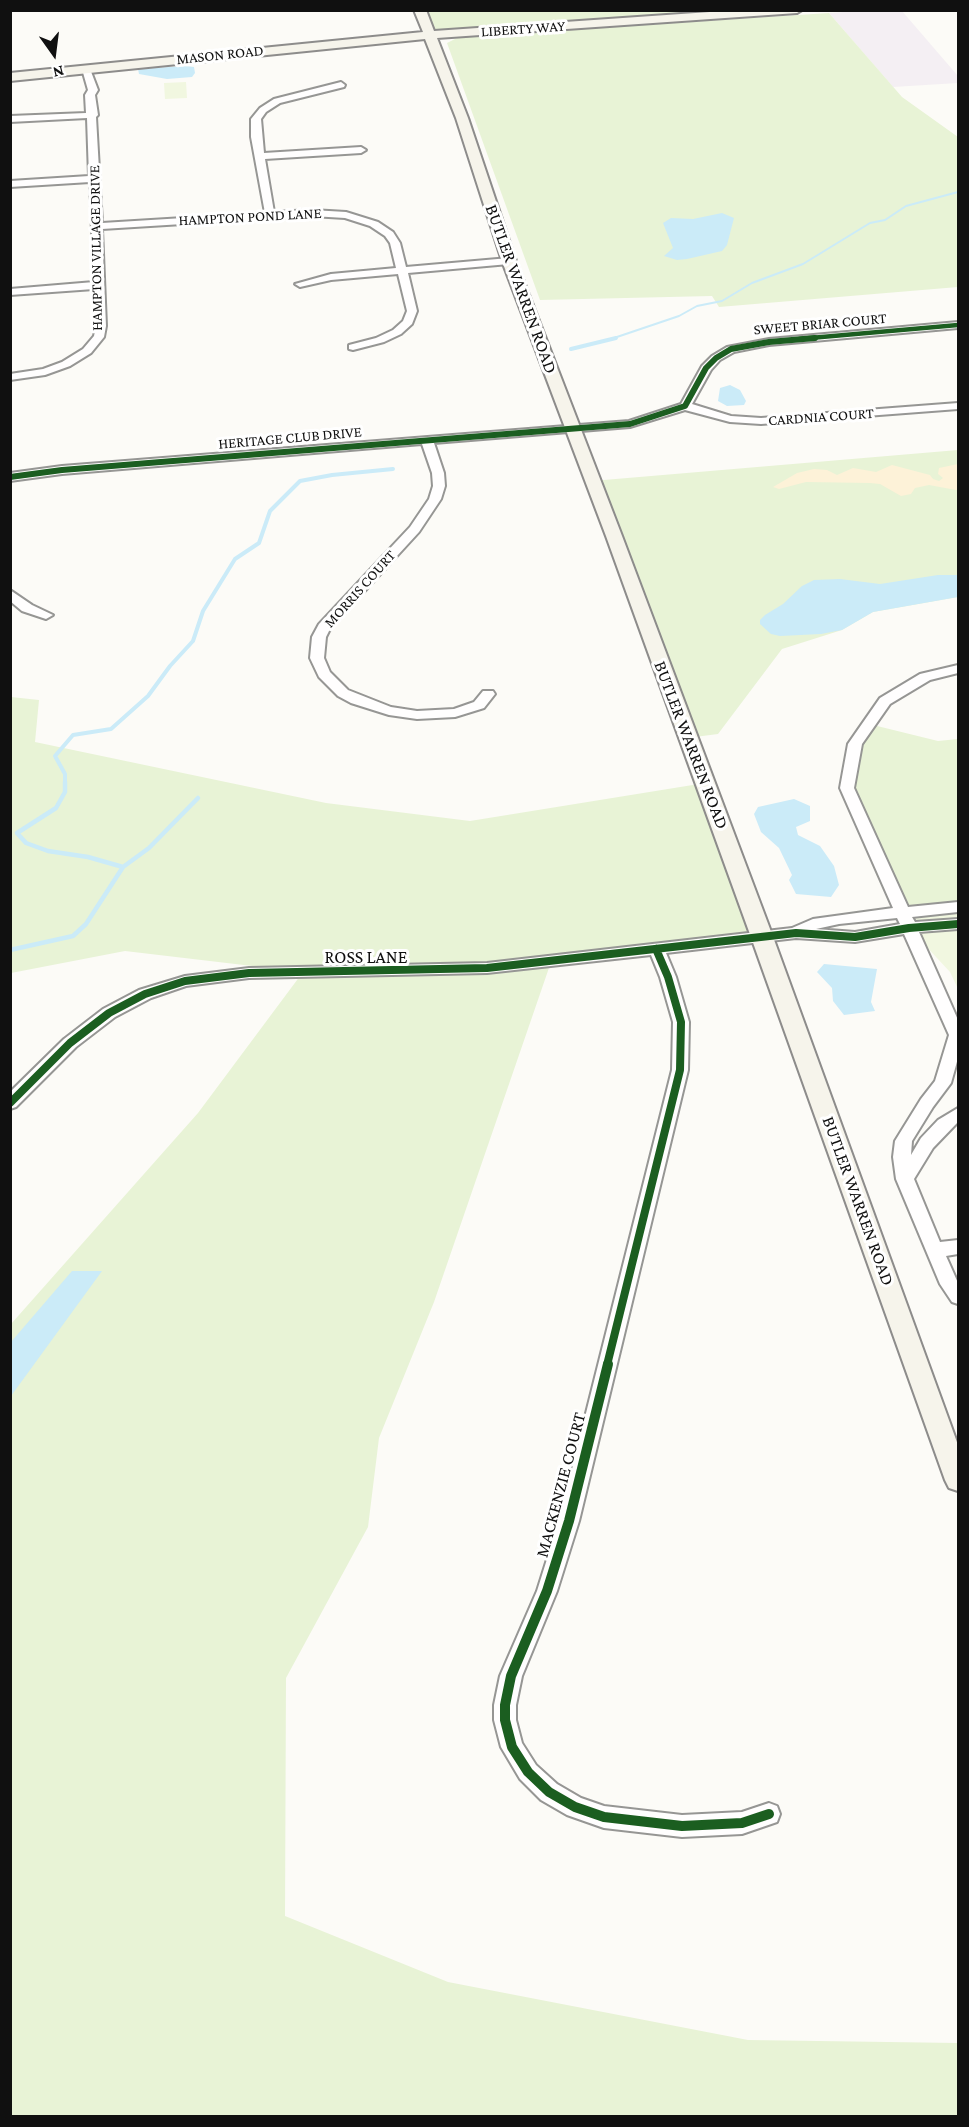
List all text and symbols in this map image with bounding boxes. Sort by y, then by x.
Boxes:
street label: LIBERTY WAY [480,17,566,41]
north arrow [24,24,84,84]
street label: MASON ROAD [176,41,264,69]
text: N [51,62,66,82]
street label: HAMPTON VILLAGE DRIVE [86,165,106,331]
street label: BUTLER WARREN ROAD [480,201,562,377]
street label: HAMPTON POND LANE [178,204,322,230]
street label: SWEET BRIAR COURT [753,309,887,339]
street label: CARDNIA COURT [768,404,874,430]
street label: HERITAGE CLUB DRIVE [218,423,362,453]
street label: MORRIS COURT [320,547,400,631]
street label: BUTLER WARREN ROAD [649,658,733,832]
street label: ROSS LANE [325,946,407,968]
street label: BUTLER WARREN ROAD [817,1113,899,1289]
street label: MACKENZIE COURT [531,1410,591,1560]

